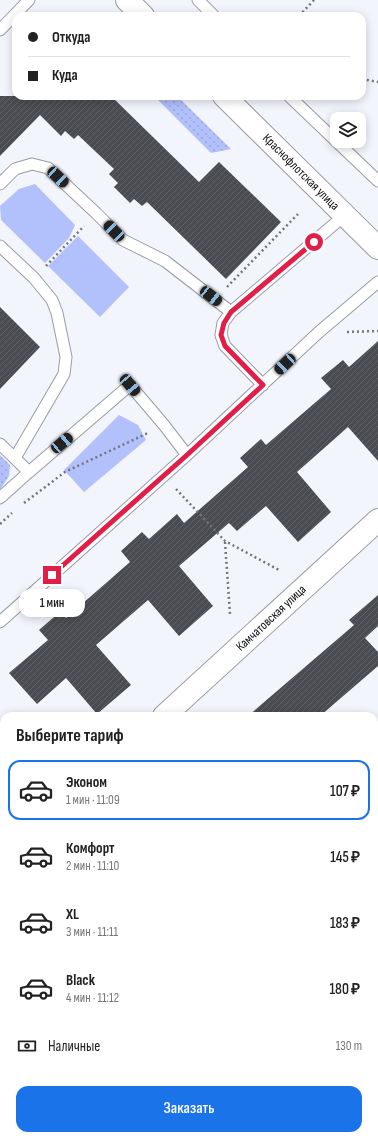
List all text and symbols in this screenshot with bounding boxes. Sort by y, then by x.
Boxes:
text: Откуда [52,28,90,47]
text: Куда [52,66,78,85]
map controls [330,112,366,148]
button: layers [330,112,366,148]
street label: Краснофлотская улица [259,130,343,214]
car [45,164,71,190]
car [101,218,127,244]
route start [305,233,323,251]
car [198,284,224,308]
car [272,351,298,377]
car [118,372,142,398]
car [49,431,75,455]
route end [43,566,61,584]
street label: Камчатовская улица [233,581,309,655]
callout: 1 мин [19,589,85,617]
text: 1 мин [40,595,64,611]
text: Выберите тариф [16,725,124,746]
icon: car [18,772,54,808]
text: Эконом [66,773,107,792]
text: 107 ₽ [330,782,360,801]
text: 1 мин · 11:09 [66,792,120,808]
icon: car [18,838,54,874]
text: Комфорт [66,839,115,858]
text: 145 ₽ [330,848,360,867]
text: 2 мин · 11:10 [66,858,119,874]
icon: car [18,904,54,940]
text: XL [66,905,79,924]
text: 183 ₽ [330,914,360,933]
text: 3 мин · 11:11 [66,924,118,940]
icon: car [18,970,54,1006]
text: Black [66,971,95,990]
text: 180 ₽ [329,980,360,999]
text: 4 мин · 11:12 [66,990,119,1006]
icon: cash [16,1035,38,1057]
text: Наличные [48,1037,100,1056]
text: 130 m [336,1038,362,1054]
button: Заказать [16,1086,362,1132]

